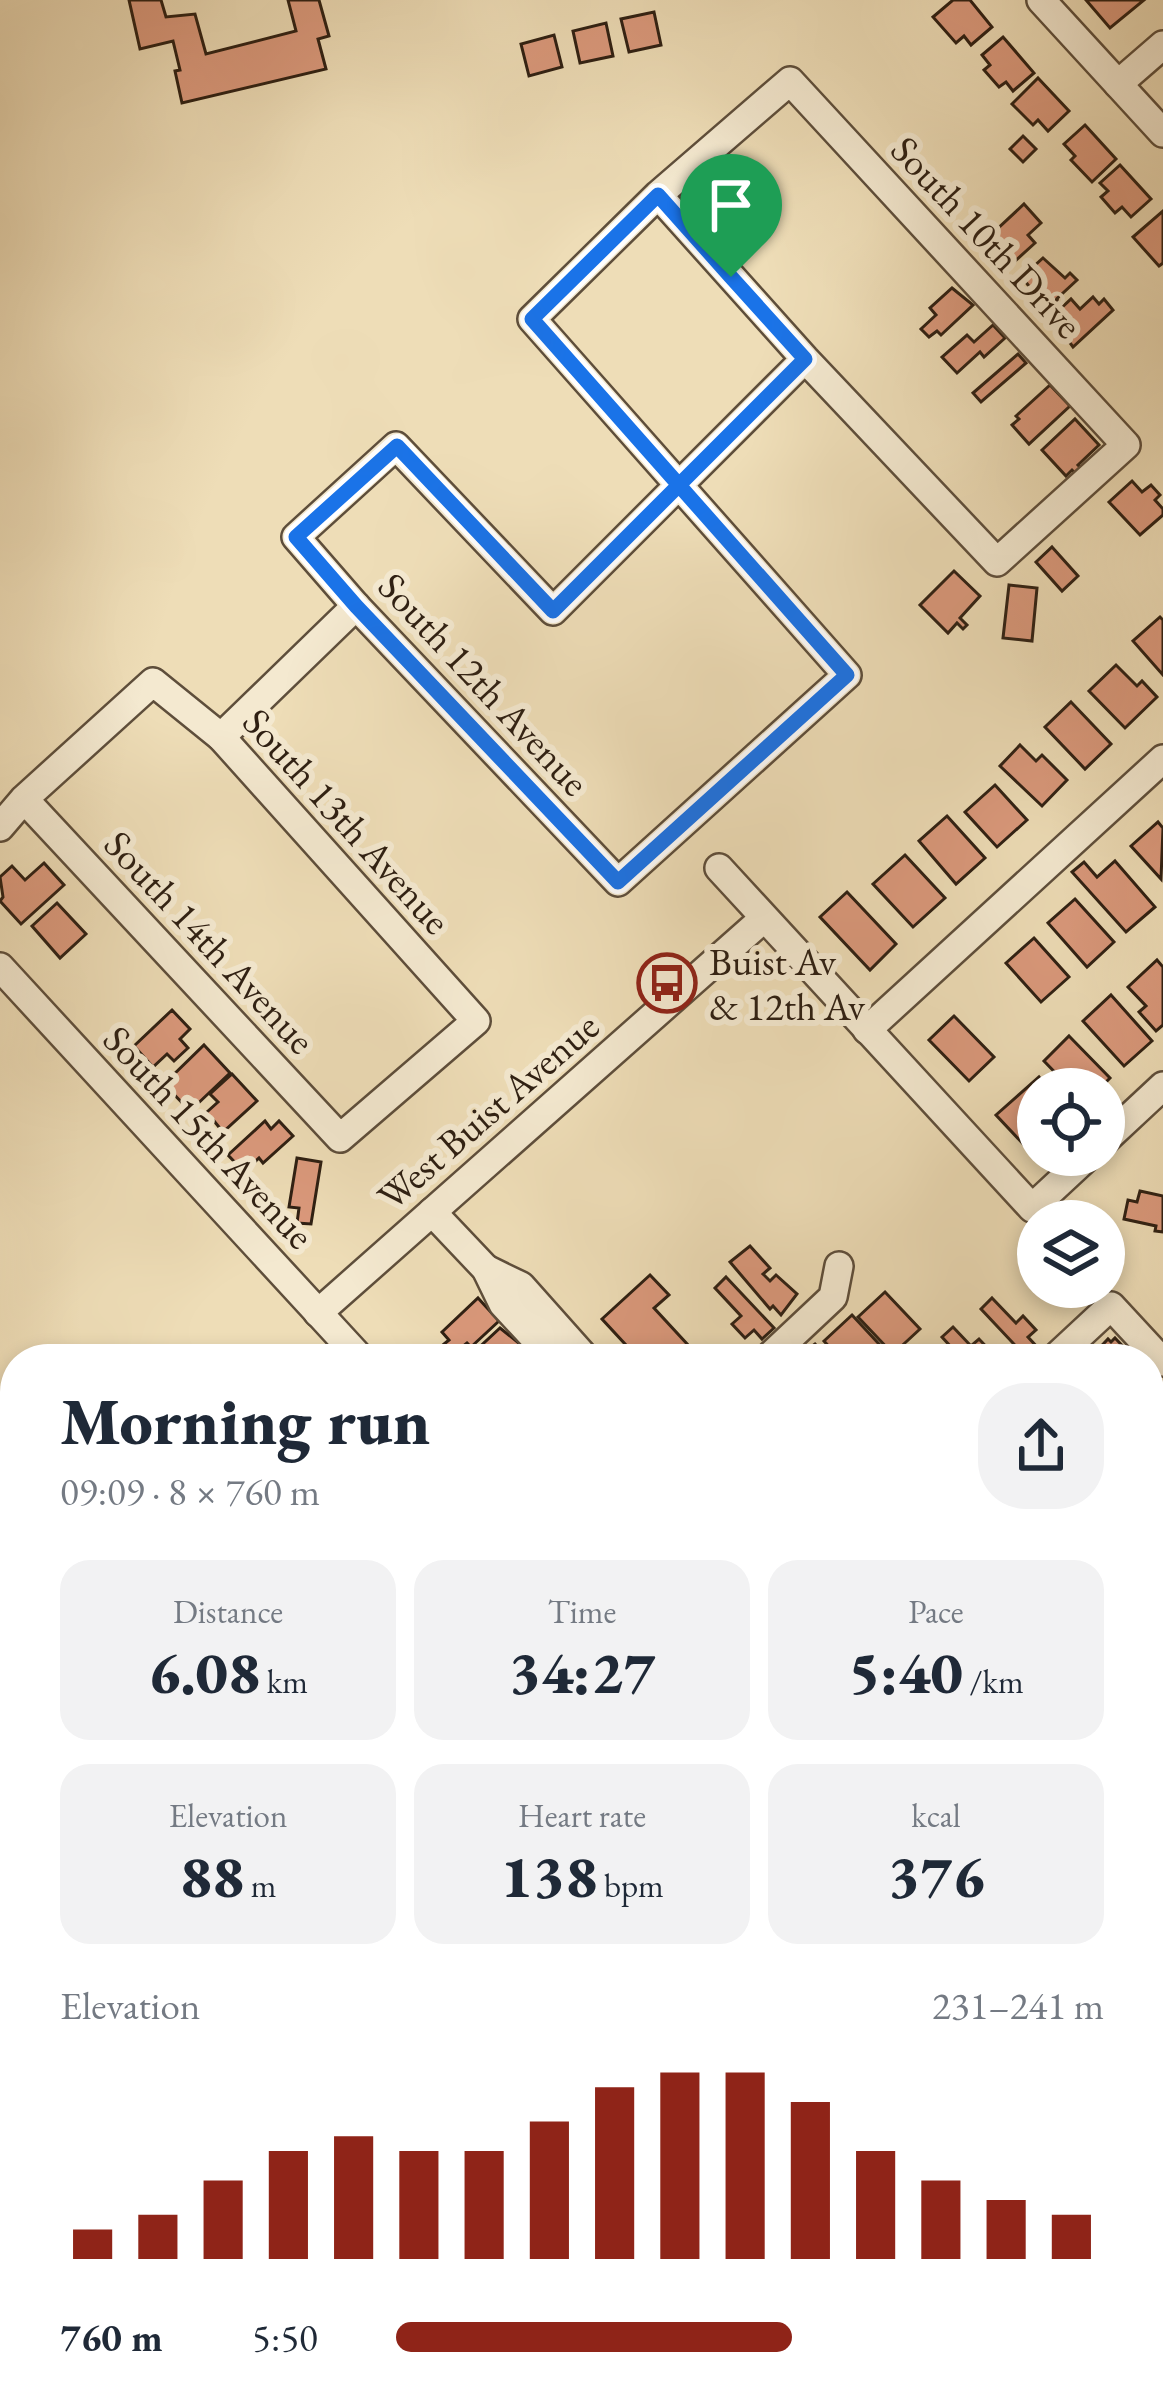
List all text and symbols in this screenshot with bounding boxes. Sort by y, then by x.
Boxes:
street label: South 10th Drive [880,125,1094,349]
pin [680,154,782,277]
icon: arrive [698,172,764,238]
street label: South 12th Avenue [367,561,601,807]
street label: South 13th Avenue [232,697,462,945]
street label: South 14th Avenue [93,819,327,1065]
place label: Buist Av & 12th Av [709,936,866,1032]
bus stop icon: Buist Av & 12th Av [636,952,698,1014]
street label: West Buist Avenue [367,1001,609,1221]
street label: South 15th Avenue [92,1014,326,1260]
map controls [1017,1068,1125,1308]
button: locate [1017,1068,1125,1176]
button: layers [1017,1200,1125,1308]
text: Morning run [60,1378,430,1464]
button: share [978,1383,1104,1509]
text: 09:09 · 8 × 760 m [60,1466,320,1517]
text: Distance [173,1590,283,1633]
text: Time [548,1590,616,1633]
text: Pace [908,1590,964,1633]
text: 6.08 [148,1633,260,1711]
text: 34:27 [509,1633,655,1711]
text: 5:40 [848,1633,963,1711]
text: km [260,1660,308,1703]
text: /km [963,1660,1024,1703]
text: Elevation [169,1794,287,1837]
text: Heart rate [518,1794,646,1837]
text: kcal [911,1794,961,1837]
text: 88 [179,1837,244,1915]
text: 138 [500,1837,597,1915]
text: 376 [887,1837,985,1915]
text: m [244,1864,277,1907]
text: bpm [597,1864,664,1907]
text: Elevation [60,1980,200,2031]
text: 231–241 m [932,1980,1104,2031]
text: 760 m [60,2312,163,2363]
text: 5:50 [252,2312,318,2363]

